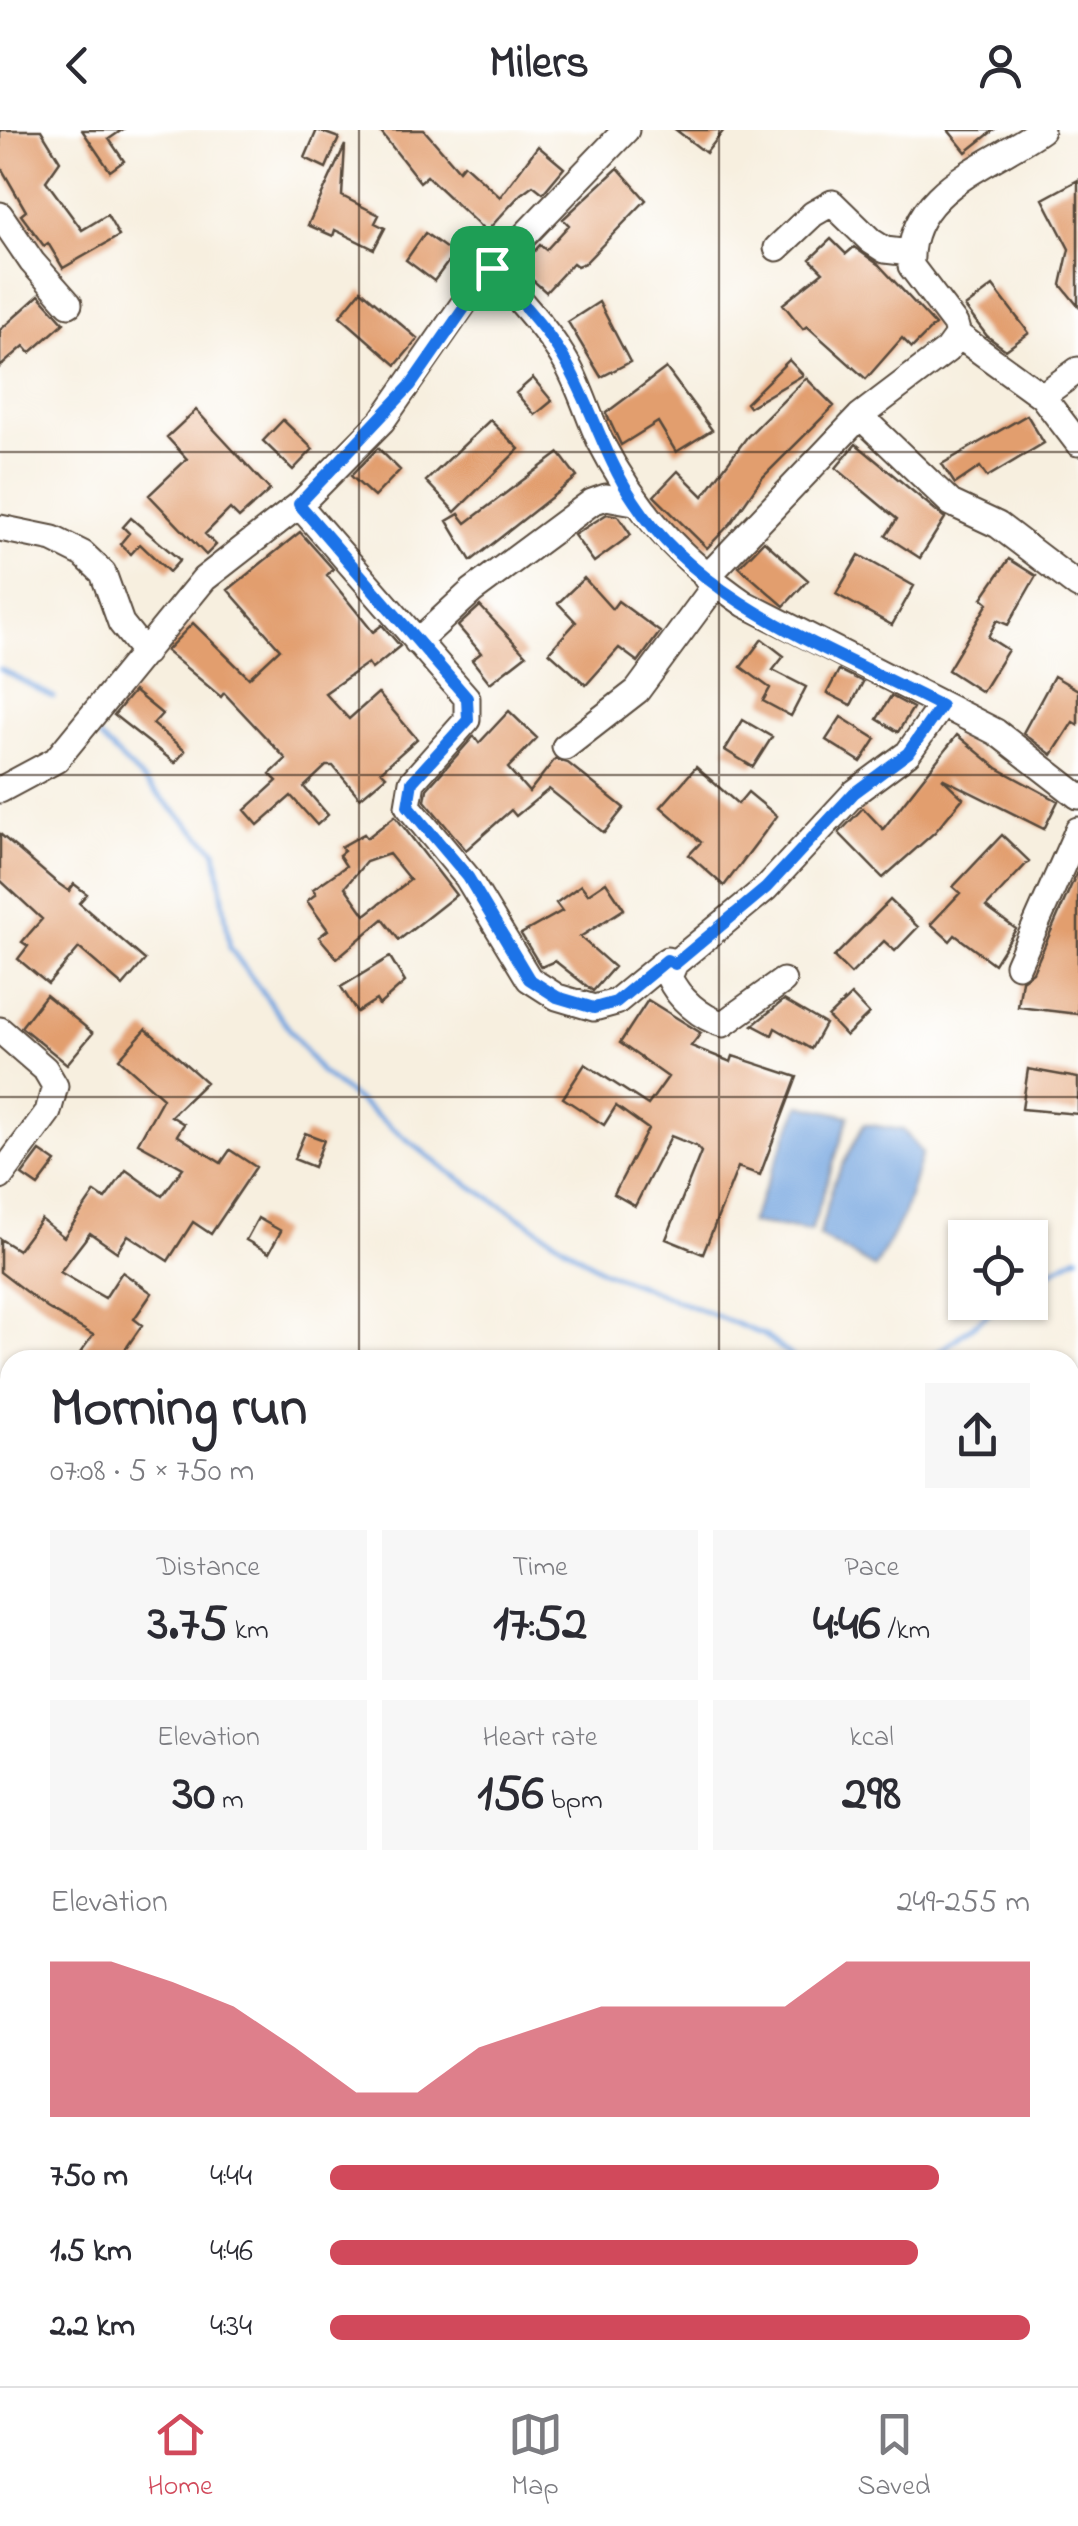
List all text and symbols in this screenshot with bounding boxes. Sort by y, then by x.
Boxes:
text: Milers [489,32,589,98]
icon: back [50,38,105,93]
icon: person [973,38,1028,93]
pin [450,226,535,311]
icon: arrive [465,241,520,296]
map controls [948,1220,1048,1320]
button: locate [948,1220,1048,1320]
text: Morning run [50,1371,307,1451]
button: share [925,1383,1030,1488]
text: 07:08 · 5 × 750 m [50,1449,254,1496]
text: Distance [157,1548,260,1589]
text: Time [512,1548,568,1589]
text: Pace [844,1548,899,1589]
text: 3.75 [148,1589,228,1662]
text: 17:52 [493,1589,587,1662]
text: 4:46 [813,1589,881,1662]
text: km [228,1611,269,1652]
text: /km [881,1611,930,1652]
text: Elevation [157,1718,260,1759]
text: Heart rate [483,1718,597,1759]
text: kcal [849,1718,894,1759]
text: 30 [173,1759,215,1832]
text: 156 [477,1759,544,1832]
text: 298 [842,1759,901,1832]
text: m [215,1781,244,1822]
text: bpm [544,1781,603,1822]
text: Elevation [50,1880,168,1927]
text: 249–255 m [897,1880,1030,1927]
text: 750 m [50,2154,128,2201]
text: 4:44 [210,2154,252,2201]
text: 1.5 km [50,2229,132,2276]
text: 4:46 [210,2229,253,2276]
text: 2.2 km [50,2304,135,2351]
text: 4:34 [210,2304,252,2351]
tab: Home [147,2407,213,2508]
tab: Map [508,2407,563,2508]
tab: Saved [857,2407,931,2508]

